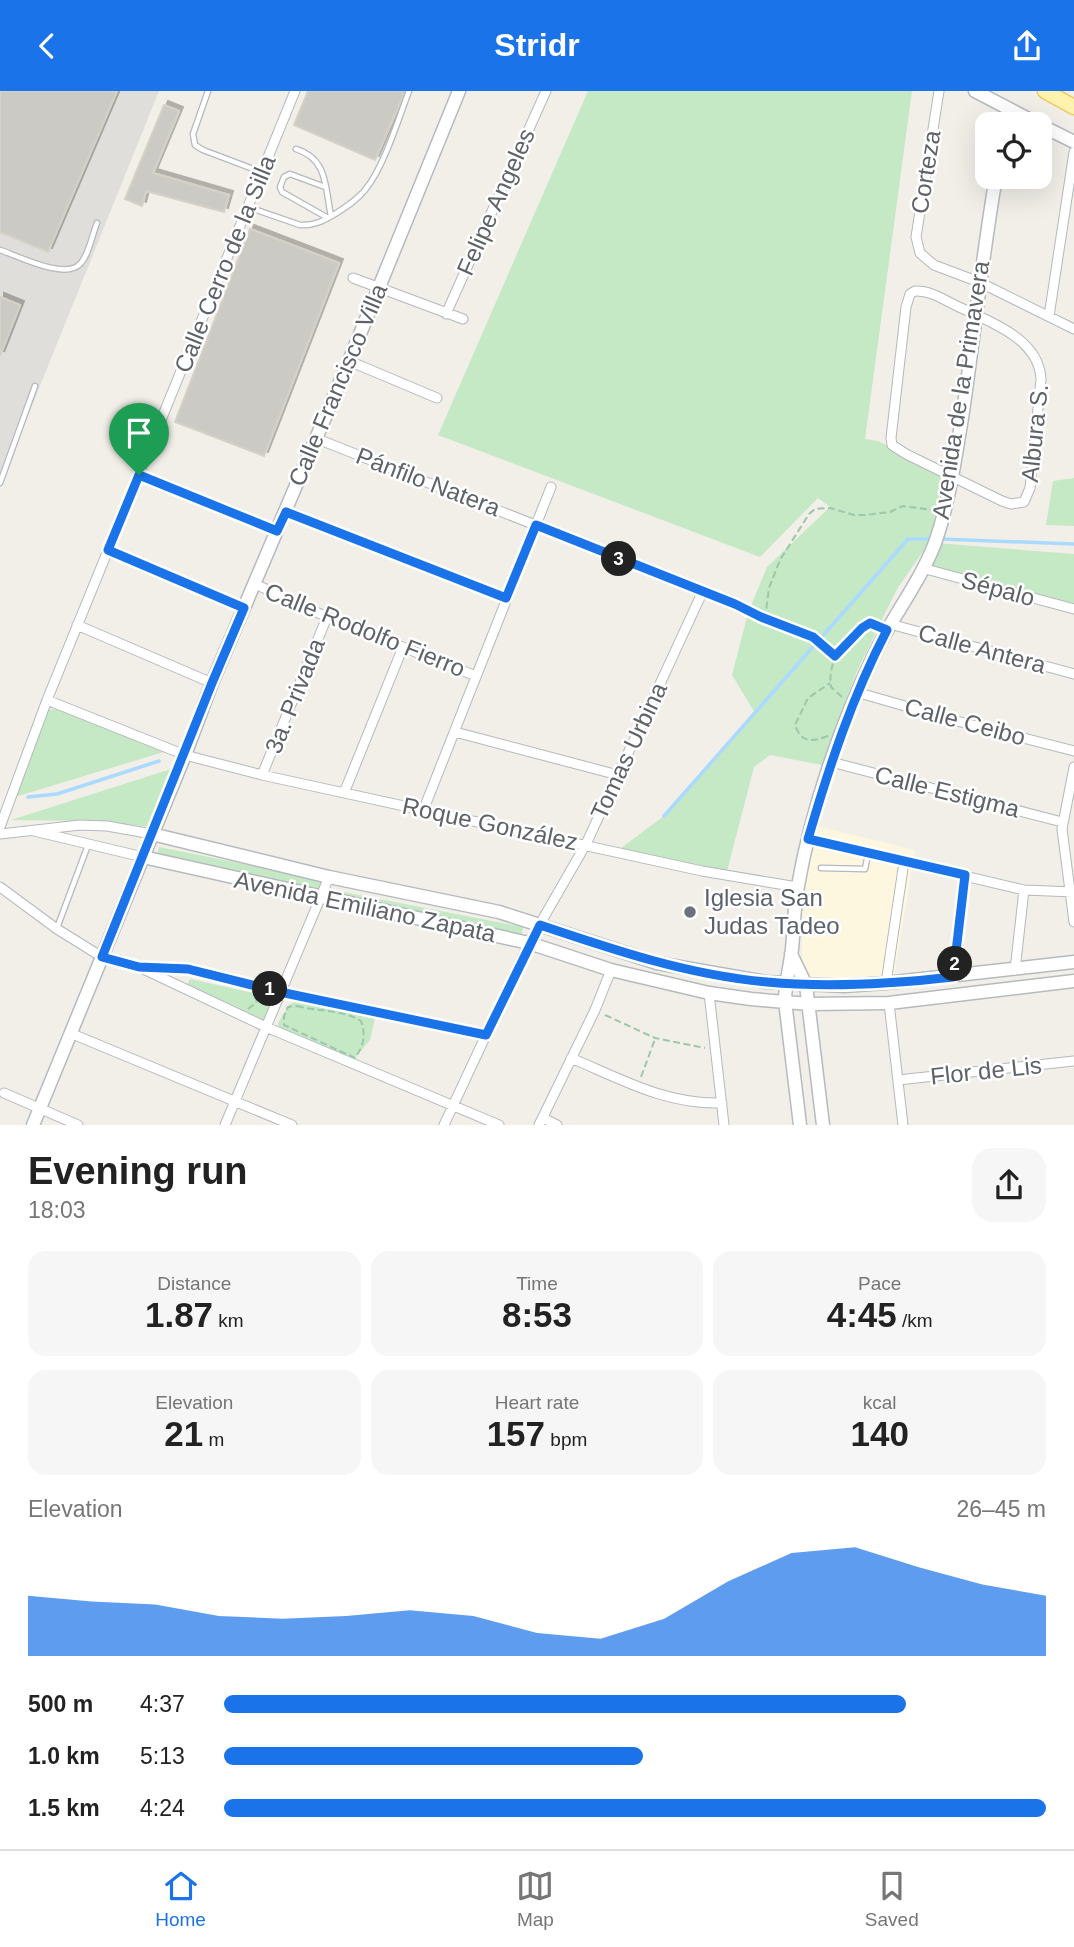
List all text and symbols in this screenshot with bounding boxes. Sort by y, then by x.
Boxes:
icon: back [28,27,66,65]
text: Stridr [494,27,580,63]
icon: share [1008,27,1046,65]
map controls [975,112,1052,189]
button: locate [975,112,1052,189]
street label: Felipe Angeles [451,124,540,279]
street label: Corteza [906,128,946,216]
street label: Calle Cerro de la Silla [169,151,281,376]
street label: Avenida de la Primavera [927,258,994,521]
street label: Calle Francisco Villa [283,279,393,490]
street label: Albura S. [1016,382,1053,483]
pin [109,403,169,475]
icon: arrive [120,414,158,452]
street label: Pánfilo Natera [352,442,505,522]
pin: 3 [602,541,636,577]
text: 3 [613,548,624,569]
street label: Sépalo [959,566,1038,611]
street label: Calle Rodolfo Fierro [261,577,469,682]
street label: Calle Antera [915,619,1049,679]
street label: 3a. Privada [259,634,330,757]
street label: Tomas Urbina [585,677,672,824]
street label: Calle Ceibo [902,692,1029,751]
street label: Calle Estigma [872,761,1023,823]
street label: Roque González [400,792,580,855]
street label: Avenida Emiliano Zapata [232,866,499,948]
place label: Iglesia San Judas Tadeo [704,884,840,939]
marker: Iglesia San Judas Tadeo [682,904,698,920]
pin: 2 [937,947,972,981]
text: 2 [949,953,960,974]
pin: 1 [252,971,288,1007]
text: 1 [264,978,275,999]
street label: Flor de Lis [929,1051,1043,1090]
button: share [972,1148,1046,1222]
text: Evening run [28,1150,248,1192]
text: 18:03 [28,1197,86,1223]
text: Distance [157,1273,231,1294]
text: Time [516,1273,558,1294]
text: Pace [858,1273,901,1294]
text: 1.87 [145,1295,213,1334]
text: 8:53 [502,1295,572,1334]
text: 4:45 [827,1295,897,1334]
text: km [213,1310,244,1331]
text: /km [897,1310,933,1331]
text: Elevation [155,1392,233,1413]
text: Heart rate [495,1392,579,1413]
text: kcal [863,1392,897,1413]
text: 21 [164,1414,203,1453]
text: 157 [487,1414,545,1453]
text: 140 [850,1414,909,1453]
text: m [203,1429,224,1450]
text: bpm [545,1429,587,1450]
text: Elevation [28,1496,123,1522]
text: 26–45 m [956,1496,1046,1522]
text: 500 m [28,1691,93,1717]
text: 4:37 [140,1691,185,1717]
text: 1.0 km [28,1743,100,1769]
text: 5:13 [140,1743,185,1769]
text: 1.5 km [28,1795,100,1821]
text: 4:24 [140,1795,185,1821]
tab: Home [155,1867,206,1931]
tab: Map [516,1867,554,1931]
tab: Saved [865,1867,919,1931]

